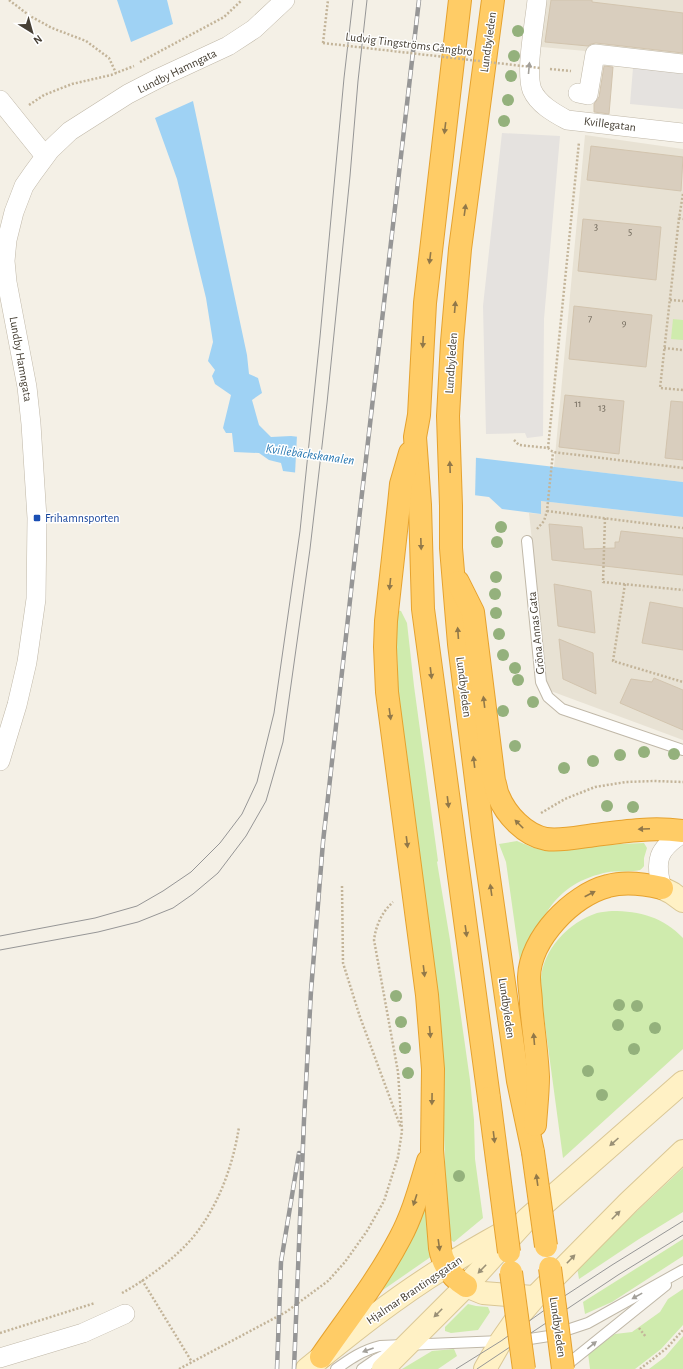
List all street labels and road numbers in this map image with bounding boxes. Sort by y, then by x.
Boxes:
street label: Lundbyleden [478,11,499,73]
street label: Ludvig Tingströms Gångbro [345,30,473,58]
street label: Lundby Hamngata [136,47,219,96]
street label: Kvillegatan [583,115,637,133]
street label: Lundby Hamngata [7,316,34,403]
street label: Lundbyleden [443,332,460,394]
street label: Gröna Annas Gata [526,590,546,675]
street label: Lundbyleden [453,656,474,718]
street label: Lundbyleden [496,977,517,1039]
street label: Hjalmar Brantingsgatan [364,1254,464,1327]
street label: Lundbyleden [547,1296,568,1358]

